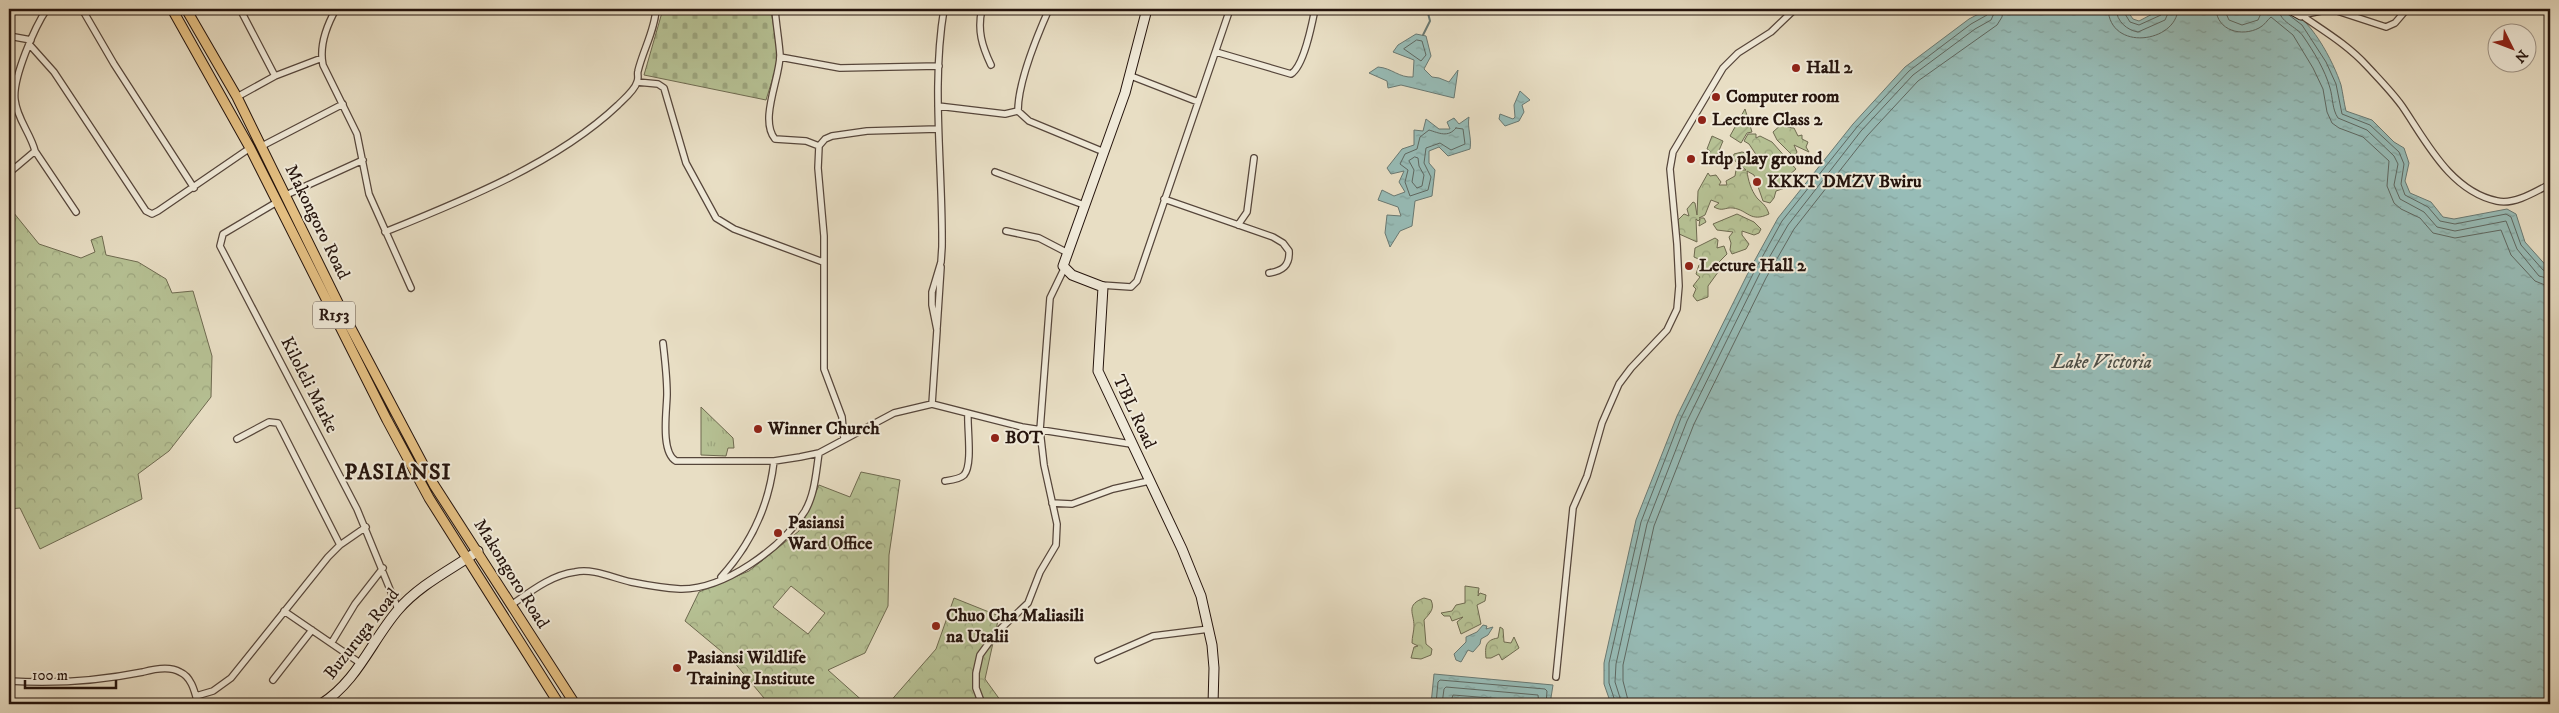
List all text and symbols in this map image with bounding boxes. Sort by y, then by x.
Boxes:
north arrow [2486,22,2536,72]
text: N [2510,46,2531,67]
place label: Hall 2 [1806,57,1853,79]
marker: Hall 2 [1790,62,1802,74]
place label: Computer room [1726,86,1840,108]
marker: Computer room [1710,91,1722,103]
place label: Lecture Class 2 [1712,109,1824,131]
marker: Lecture Class 2 [1696,114,1708,126]
place label: Irdp play ground [1701,148,1823,170]
marker: Irdp play ground [1685,153,1697,165]
street label: Makongoro Road [280,161,354,283]
place label: KKKT DMZV Bwiru [1767,171,1922,193]
marker: KKKT DMZV Bwiru [1751,176,1763,188]
place label: Lecture Hall 2 [1699,255,1807,277]
marker: Lecture Hall 2 [1683,260,1695,272]
road number: R153 [313,302,355,328]
street label: Kiloleli Marke [275,333,343,437]
water label: Lake Victoria [2051,351,2152,374]
street label: TBL Road [1107,372,1161,452]
place label: Winner Church [767,418,880,440]
marker: Winner Church [752,423,764,435]
place label: BOT [1005,427,1043,449]
marker: BOT [989,432,1001,444]
district label: PASIANSI [344,459,452,486]
place label: Pasiansi Ward Office [787,512,873,555]
street label: Makongoro Road [469,515,553,633]
marker: Pasiansi Ward Office [772,527,784,539]
street label: Buzuruga Road [320,584,404,684]
place label: Chuo Cha Maliasili na Utalii [946,605,1084,648]
marker: Chuo Cha Maliasili na Utalii [930,620,942,632]
place label: Pasiansi Wildlife Training Institute [686,647,815,690]
scale bar [25,658,116,690]
marker: Pasiansi Wildlife Training Institute [671,662,683,674]
text: 100 m [32,666,68,685]

